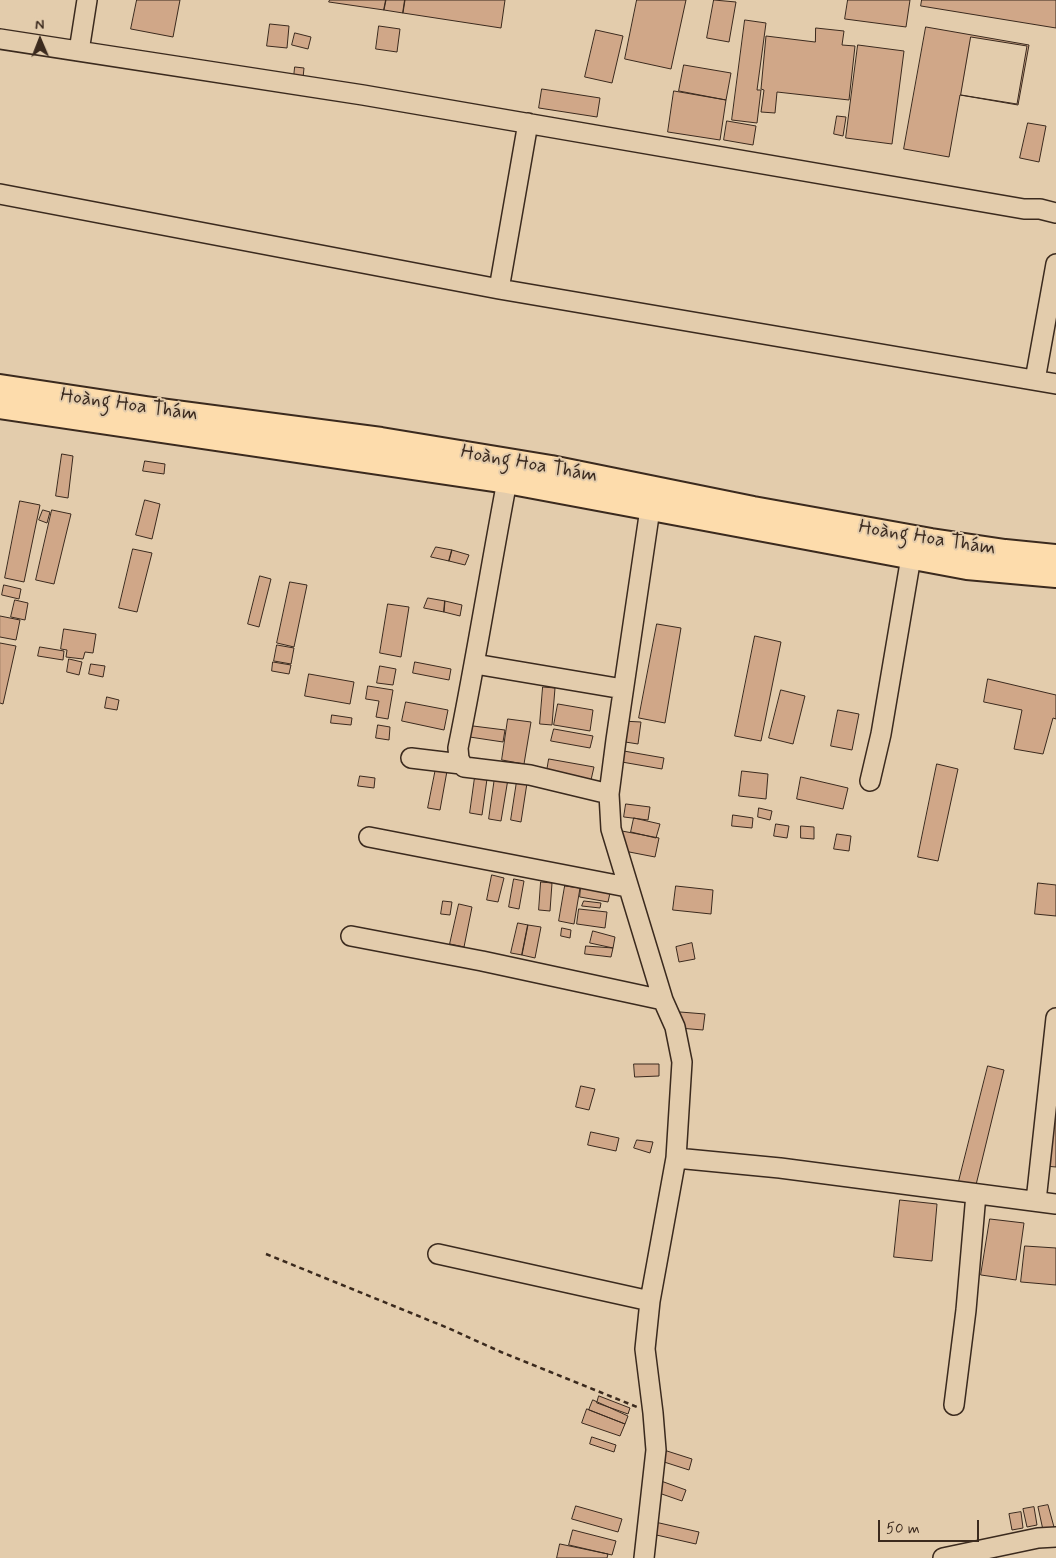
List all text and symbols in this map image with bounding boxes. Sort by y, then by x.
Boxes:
north arrow [15,15,65,65]
text: N [35,16,45,34]
street label: Hoàng Hoa Thám [59,384,199,428]
street label: Hoàng Hoa Thám [459,441,599,489]
street label: Hoàng Hoa Thám [857,516,997,562]
scale bar [881,1510,982,1542]
text: 50 m [886,1519,920,1539]

